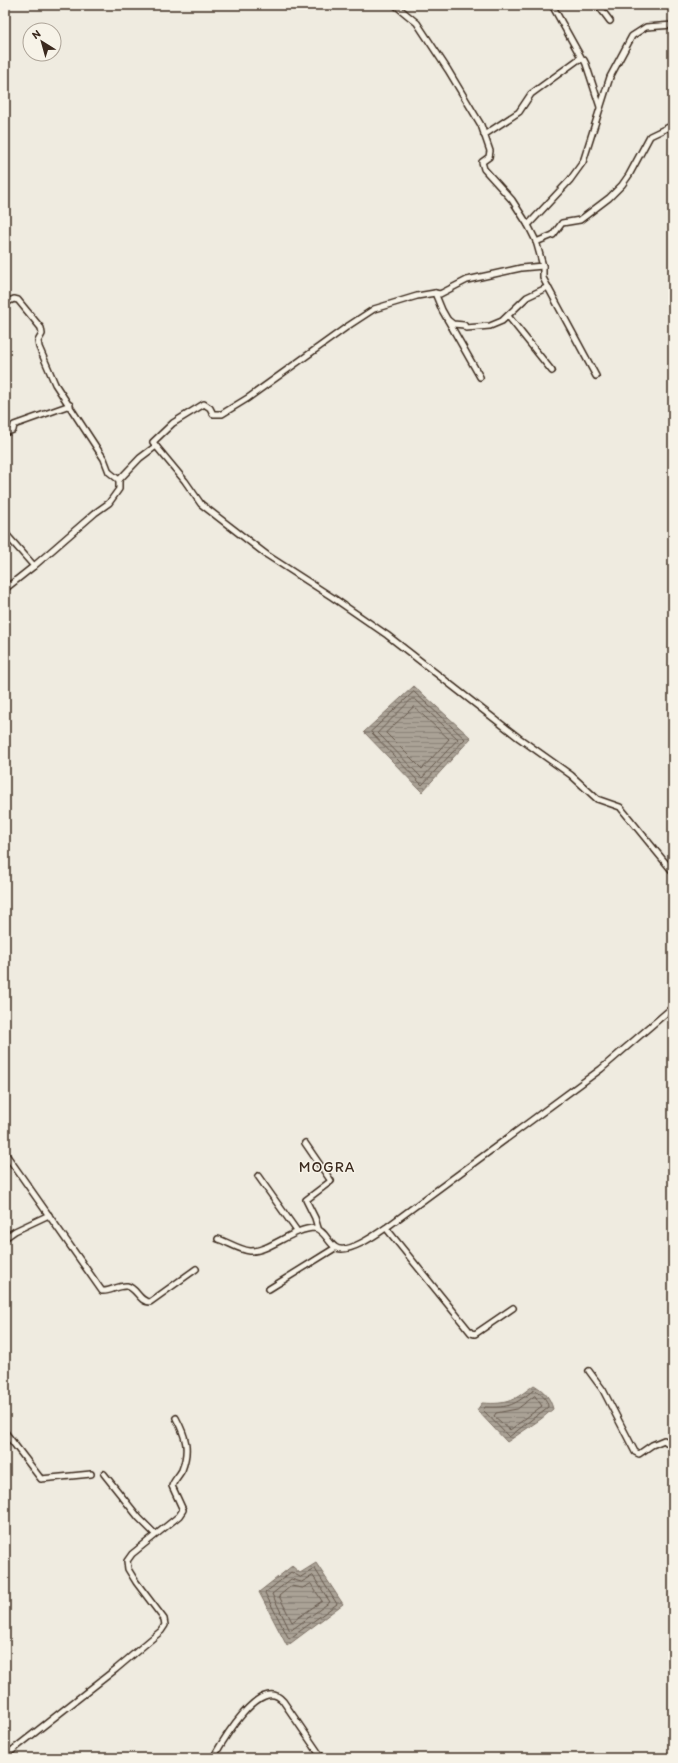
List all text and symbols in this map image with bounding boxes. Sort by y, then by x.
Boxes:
north arrow [22,22,62,62]
text: N [29,27,43,42]
district label: MOGRA [299,1158,355,1176]

